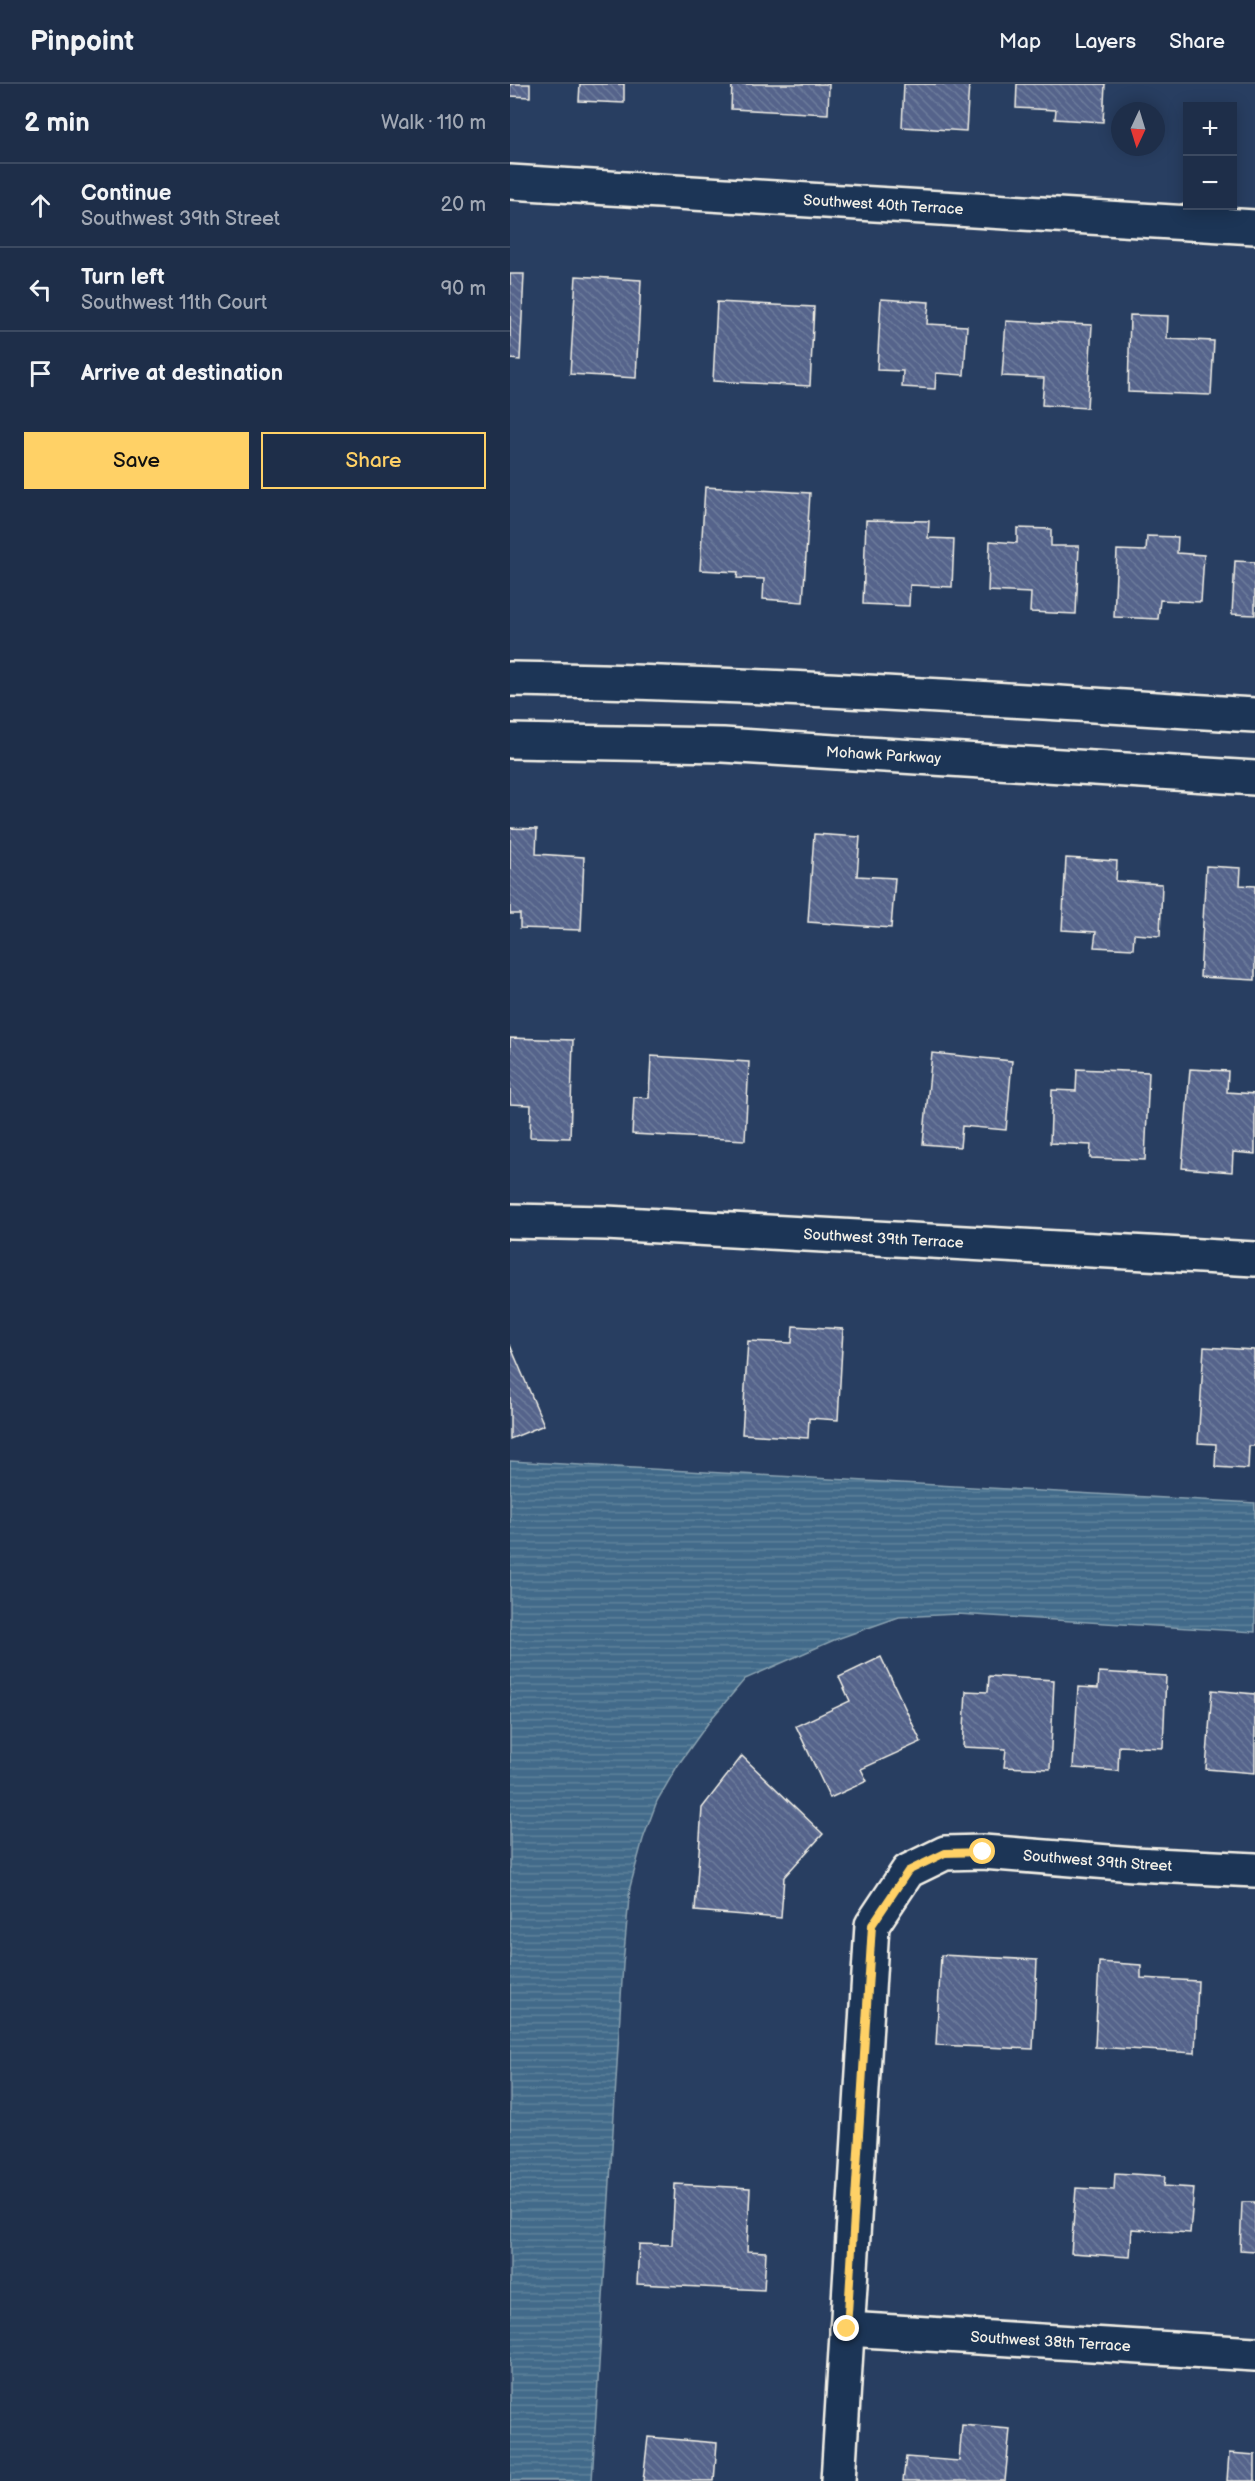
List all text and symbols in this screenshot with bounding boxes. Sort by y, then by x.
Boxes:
text: Pinpoint [30,25,134,58]
text: Map [999,29,1041,54]
text: Layers [1074,29,1136,54]
text: Share [1169,29,1225,54]
north arrow [1111,102,1165,156]
map controls [1183,102,1237,210]
button: + [1183,102,1237,156]
text: 2 min [24,108,90,139]
text: Walk · 110 m [381,111,486,135]
button: − [1183,156,1237,210]
text: Continue [81,180,171,207]
icon: ahead [24,189,57,222]
street label: Southwest 40th Terrace [803,190,964,219]
text: 20 m [441,193,486,217]
text: Southwest 39th Street [81,207,280,231]
text: Turn left [81,264,165,291]
icon: left [24,273,57,306]
text: 90 m [441,277,486,301]
text: Southwest 11th Court [81,291,267,315]
icon: arrive [24,357,57,390]
text: Arrive at destination [81,360,283,387]
button: Save [24,432,249,489]
button: Share [261,432,486,489]
street label: Mohawk Parkway [826,742,942,768]
street label: Southwest 39th Terrace [803,1224,964,1252]
route start [969,1838,995,1864]
street label: Southwest 39th Street [1022,1846,1173,1875]
route end [833,2315,859,2341]
street label: Southwest 38th Terrace [970,2327,1131,2356]

